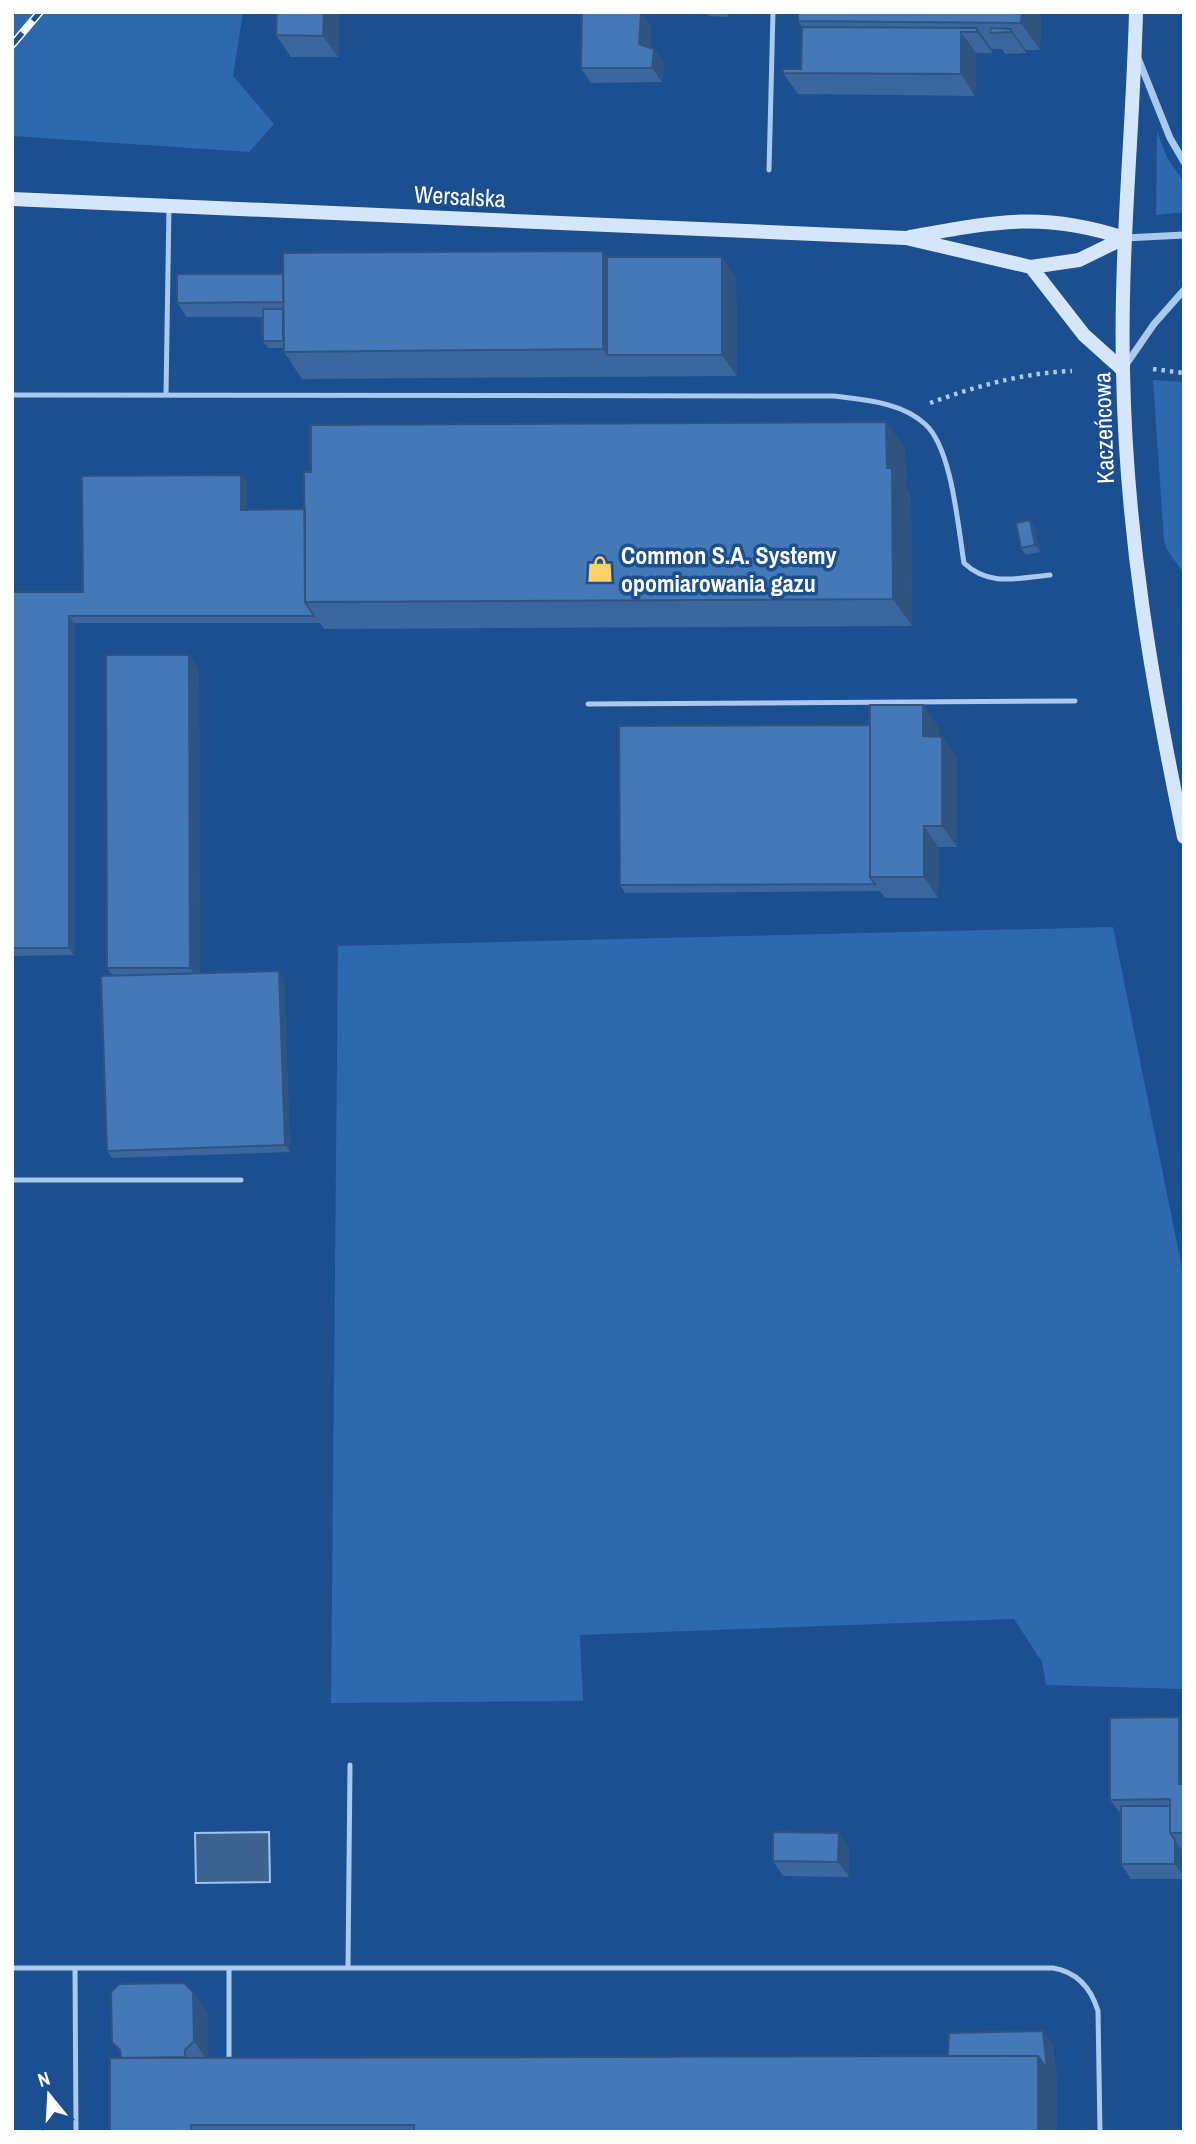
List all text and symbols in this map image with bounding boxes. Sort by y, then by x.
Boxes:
street label: Wersalska [413,178,507,214]
street label: Kaczeńcowa [1085,372,1121,484]
place label: Common S.A. Systemy opomiarowania gazu [621,539,837,599]
shop icon: Common S.A. Systemy opomiarowania gazu [585,554,615,584]
north arrow [14,2060,84,2130]
text: N [34,2065,53,2093]

